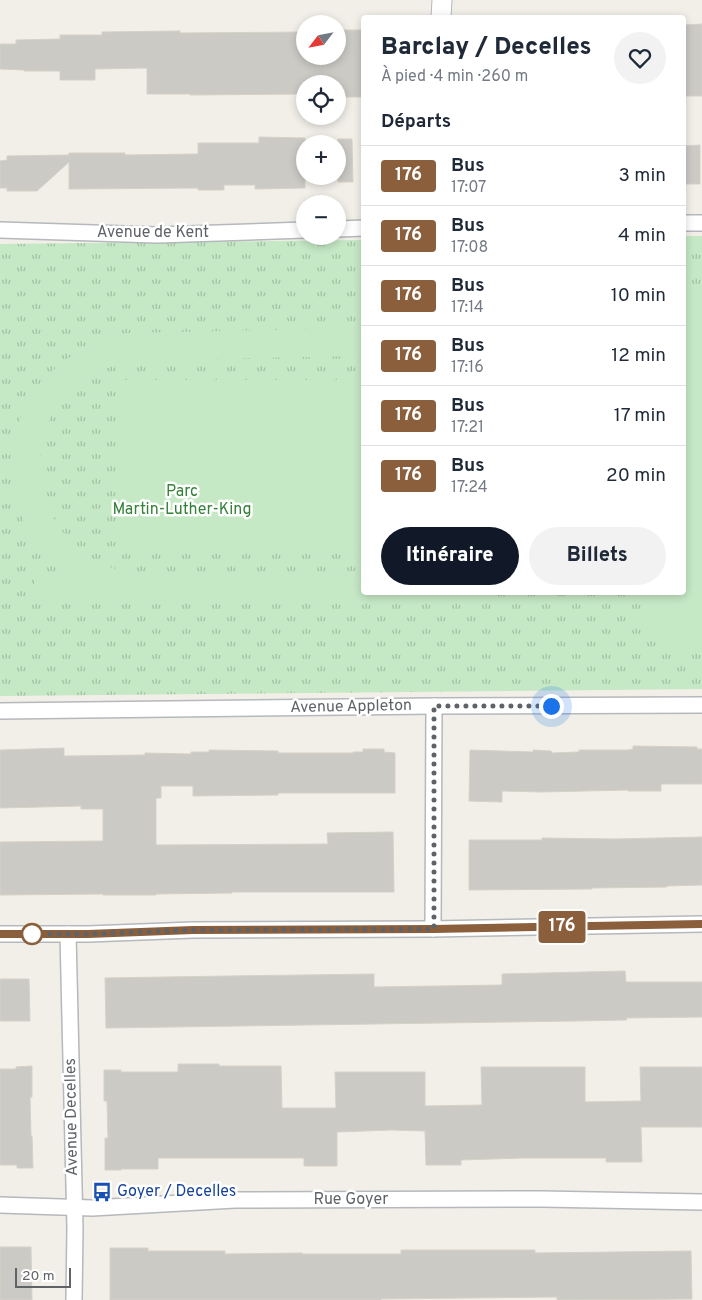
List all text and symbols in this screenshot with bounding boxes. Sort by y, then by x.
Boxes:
north arrow [296,15,346,65]
map controls [296,15,346,245]
button: heart [614,32,666,84]
text: Barclay / Decelles [381,33,592,63]
text: À pied · 4 min · 260 m [381,67,528,87]
button: locate [296,75,346,125]
text: Départs [381,110,451,134]
button: + [296,135,346,185]
text: Bus [451,154,485,178]
text: 176 [395,164,422,187]
text: 3 min [618,164,666,188]
text: 17:07 [451,178,486,198]
button: − [296,195,346,245]
text: Bus [451,214,485,238]
street label: Avenue de Kent [97,223,209,243]
text: 176 [395,224,422,247]
text: 4 min [618,224,666,248]
text: 17:08 [451,238,488,258]
text: Bus [451,274,485,298]
text: 176 [395,284,422,307]
text: 10 min [611,284,666,308]
text: 17:14 [451,298,484,318]
text: Bus [451,334,485,358]
text: 176 [395,344,422,367]
text: 12 min [611,344,666,368]
text: 17:16 [451,358,484,378]
text: Bus [451,394,485,418]
text: 176 [395,404,422,427]
text: 17 min [614,404,666,428]
text: 17:21 [451,418,484,438]
text: Bus [451,454,485,478]
text: 176 [395,464,422,487]
text: 20 min [606,464,666,488]
text: 17:24 [451,478,488,498]
park label: Parc Martin-Luther-King [112,482,252,520]
button: Itinéraire [381,527,519,585]
button: Billets [529,527,666,585]
your location [539,694,564,719]
street label: Avenue Appleton [290,696,412,718]
line badge: 176 [533,911,591,943]
text: 176 [548,915,576,938]
unlabelled marker [21,923,43,945]
street label: Avenue Decelles [61,1058,83,1176]
bus stop icon: Goyer / Decelles [91,1181,113,1203]
place label: Goyer / Decelles [117,1182,236,1202]
street label: Rue Goyer [314,1190,388,1210]
scale bar [15,1265,71,1288]
text: 20 m [22,1268,55,1285]

